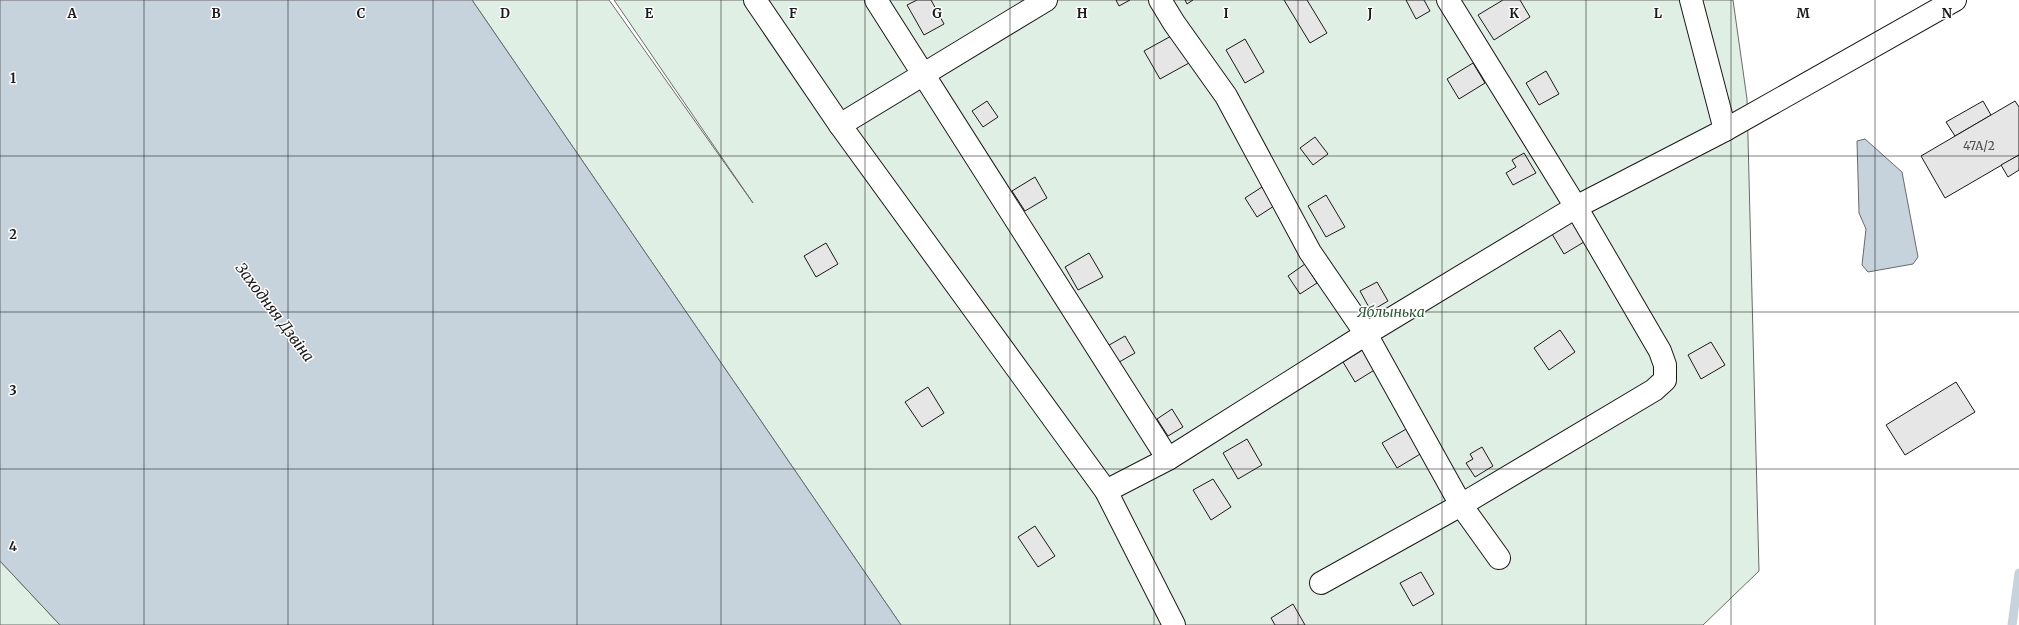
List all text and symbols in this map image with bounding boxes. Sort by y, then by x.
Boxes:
text: A [66,5,77,22]
text: B [211,5,221,22]
text: C [357,5,366,22]
text: D [500,5,510,22]
text: E [645,5,654,22]
text: F [789,5,797,22]
text: G [932,5,942,22]
text: H [1077,5,1088,22]
text: I [1223,5,1229,22]
text: J [1366,5,1373,22]
text: K [1509,5,1519,22]
text: L [1654,5,1663,22]
text: M [1796,5,1810,22]
text: N [1942,5,1953,22]
text: 1 [10,70,16,87]
house number: 47А/2 [1963,138,1995,153]
text: 2 [9,226,17,243]
water label: Заходняя Дзвіна [231,259,319,365]
park label: Яблынька [1356,303,1425,321]
text: 3 [9,382,17,399]
text: 4 [9,538,18,555]

